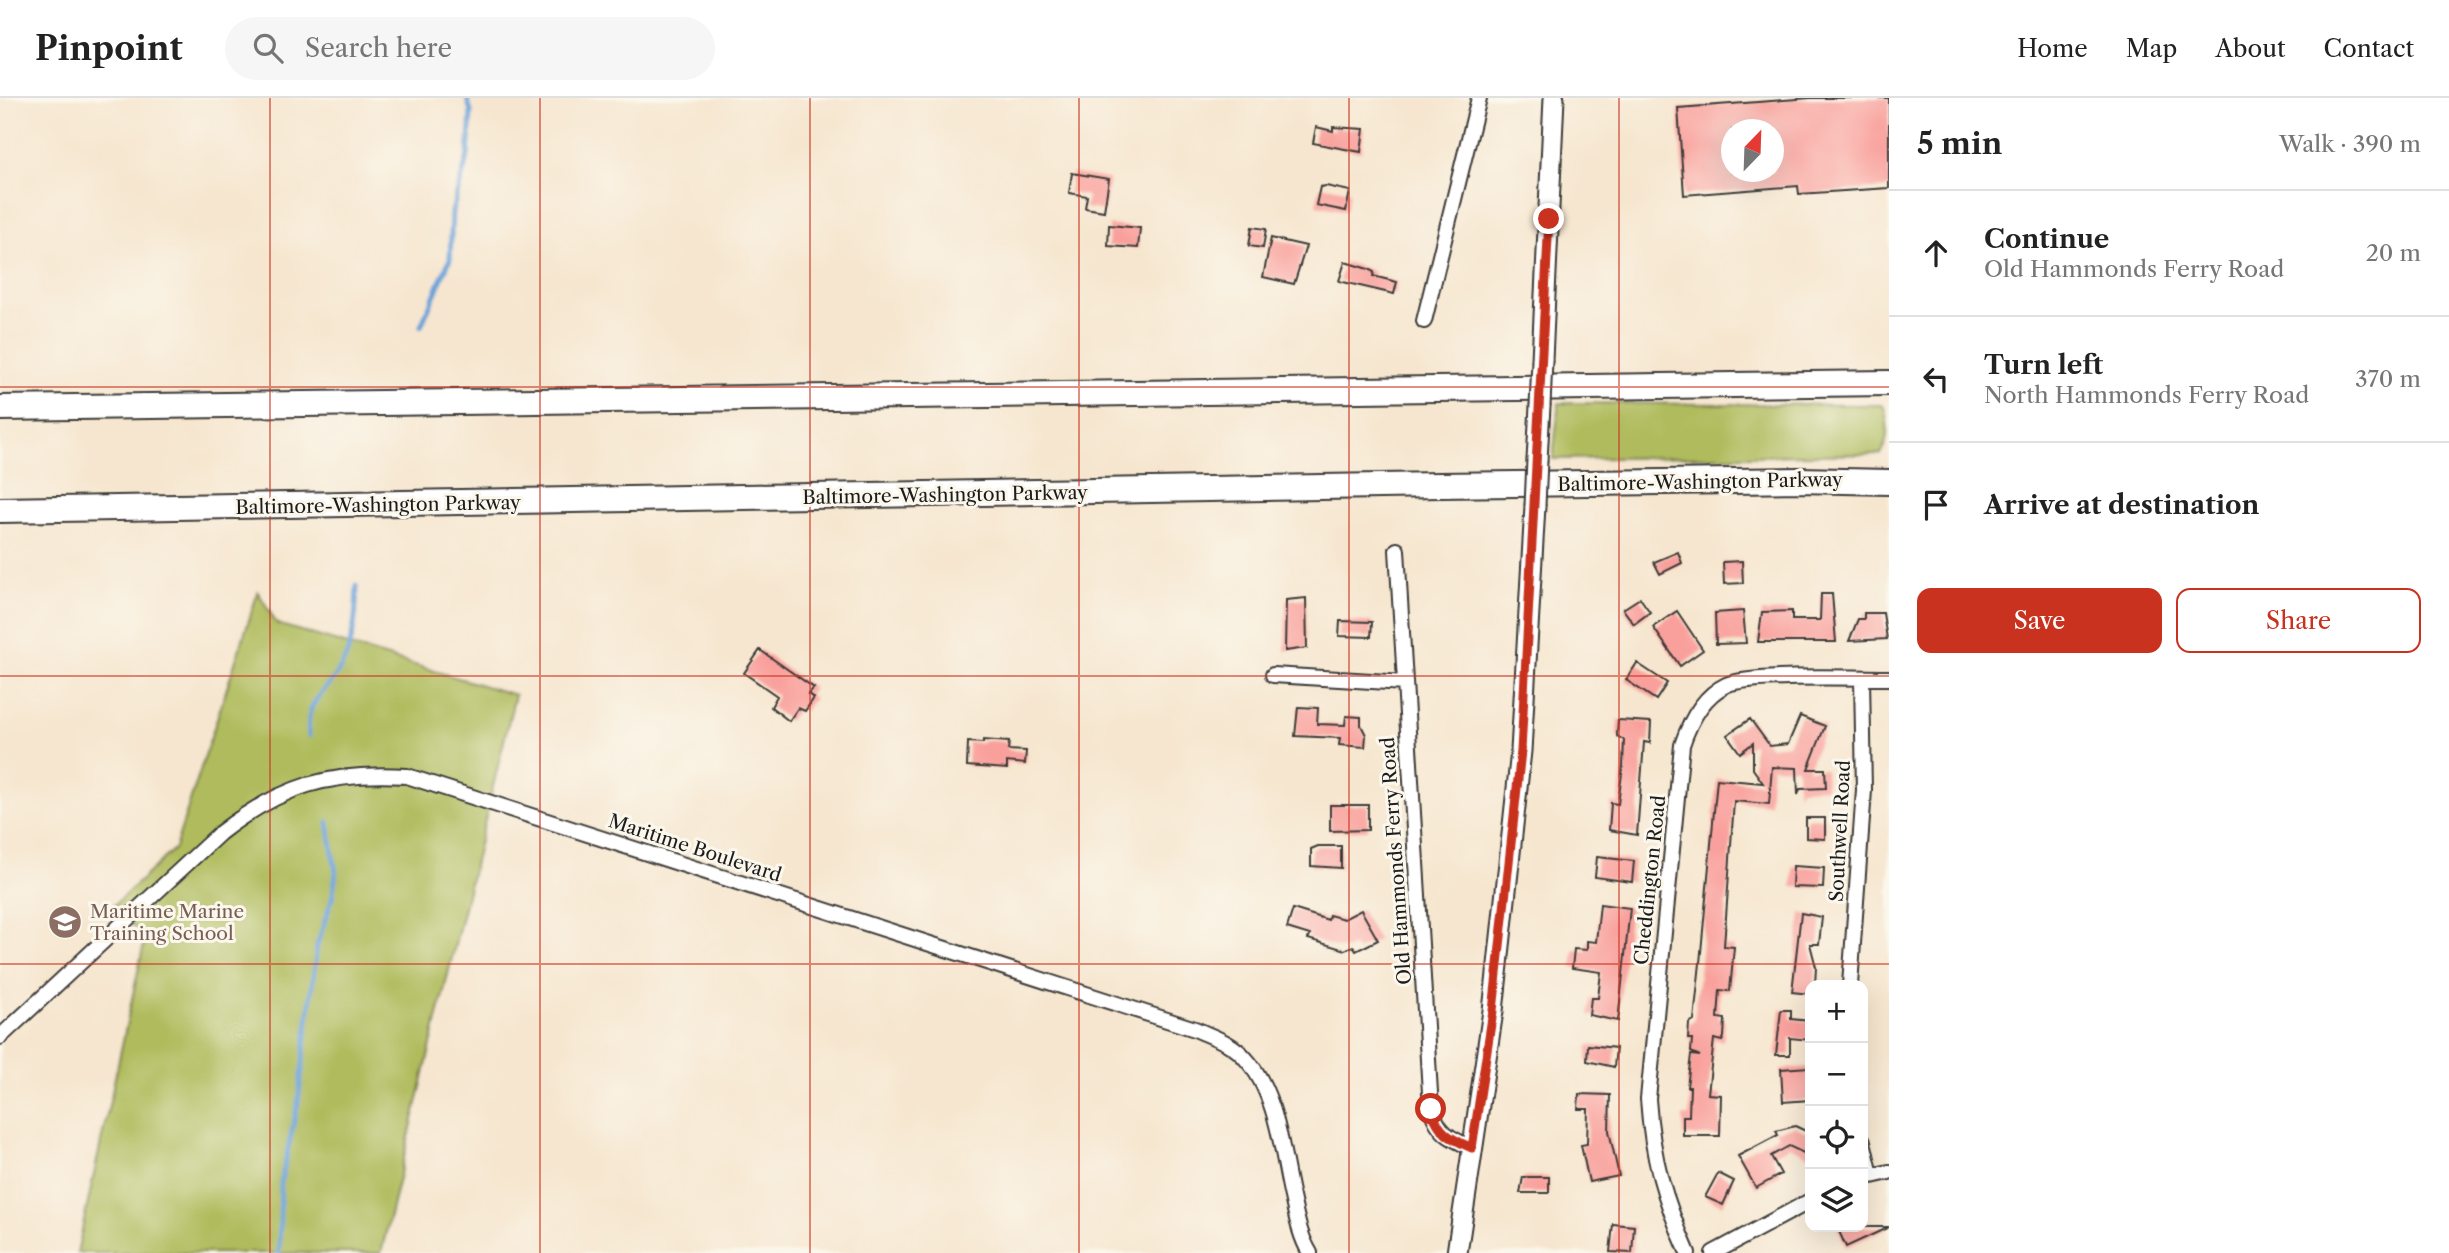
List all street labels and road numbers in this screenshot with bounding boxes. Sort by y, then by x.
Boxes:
street label: Baltimore-Washington Parkway [1557,468,1843,496]
street label: Baltimore-Washington Parkway [802,481,1088,509]
street label: Baltimore-Washington Parkway [235,491,521,519]
street label: Old Hammonds Ferry Road [1376,736,1416,986]
street label: Southwell Road [1825,759,1855,903]
street label: Cheddington Road [1630,794,1670,966]
street label: Maritime Boulevard [606,809,785,887]

